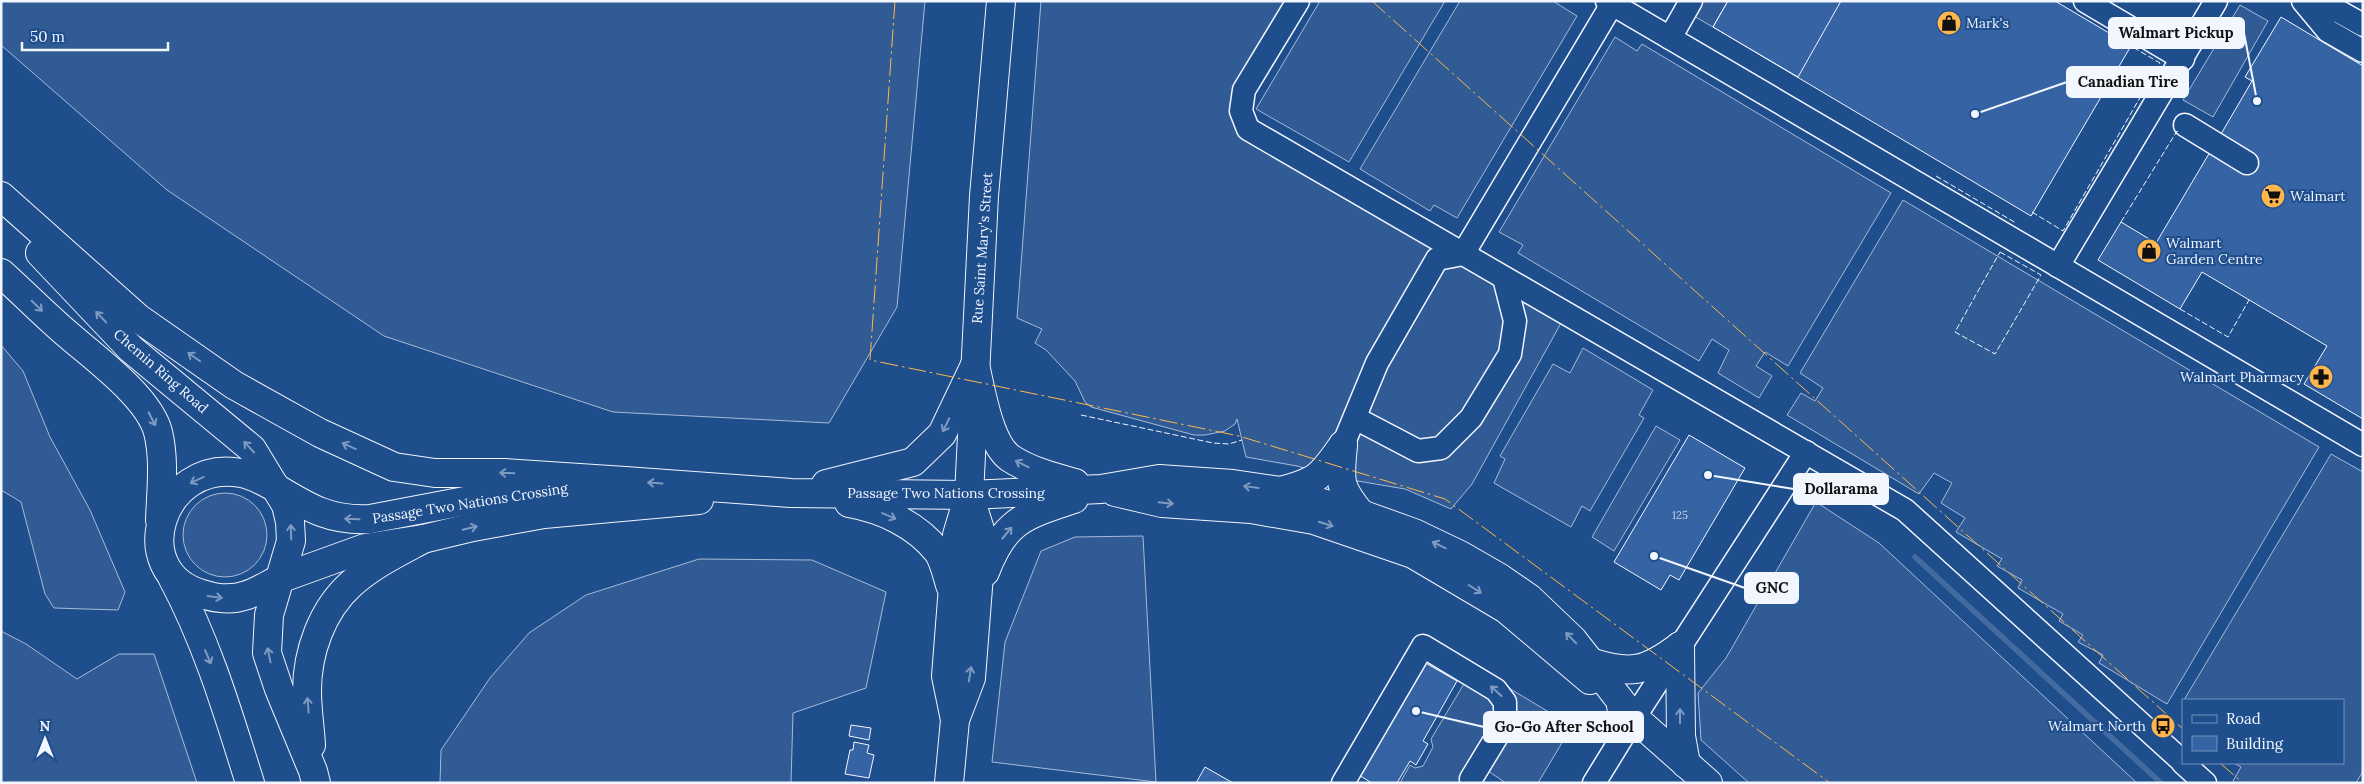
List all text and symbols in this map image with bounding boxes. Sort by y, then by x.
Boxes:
shop icon: Mark's [1936,10,1962,36]
place label: Mark's [1966,14,2009,32]
callout: Walmart Pickup [2109,18,2244,48]
scale bar [22,20,169,52]
text: Walmart Pickup [2118,23,2234,42]
text: 50 m [30,27,65,46]
callout: Canadian Tire [2067,67,2188,97]
text: Canadian Tire [2078,72,2178,91]
street label: Rue Saint Mary's Street [968,171,996,324]
supermarket icon: Walmart [2260,183,2286,209]
place label: Walmart [2290,187,2346,205]
place label: Walmart Garden Centre [2166,234,2263,268]
shop icon: Walmart Garden Centre [2136,238,2162,264]
one-way arrow [30,300,43,312]
one-way arrow [95,311,107,323]
street label: Chemin Ring Road [110,325,212,417]
one-way arrow [188,352,202,362]
pharmacy icon: Walmart Pharmacy [2308,364,2334,390]
place label: Walmart Pharmacy [2180,368,2305,386]
one-way arrow [147,412,157,427]
one-way arrow [941,417,950,432]
one-way arrow [243,441,255,453]
one-way arrow [342,441,357,450]
one-way arrow [1014,459,1029,469]
one-way arrow [499,469,515,478]
callout: Dollarama [1794,474,1888,504]
one-way arrow [189,475,204,485]
one-way arrow [647,478,663,487]
street label: Passage Two Nations Crossing [371,479,569,527]
text: Dollarama [1804,479,1878,498]
one-way arrow [1244,482,1260,492]
street label: Passage Two Nations Crossing [847,484,1045,502]
one-way arrow [1158,498,1174,508]
house number: 125 [1672,508,1688,522]
one-way arrow [881,511,896,521]
one-way arrow [344,514,360,523]
one-way arrow [1318,520,1334,529]
one-way arrow [462,523,478,532]
one-way arrow [286,524,295,540]
one-way arrow [1001,527,1012,540]
one-way arrow [1432,540,1447,549]
callout: GNC [1745,573,1798,603]
text: GNC [1755,578,1789,597]
one-way arrow [1467,584,1481,594]
one-way arrow [206,592,222,602]
one-way arrow [1565,632,1577,645]
one-way arrow [264,648,273,664]
one-way arrow [204,649,214,664]
one-way arrow [966,667,976,683]
one-way arrow [1489,686,1502,697]
one-way arrow [303,697,313,713]
legend [2182,699,2344,764]
one-way arrow [1675,708,1685,724]
text: Road [2226,709,2261,728]
callout: Go-Go After School [1484,712,1643,742]
bus stop icon: Walmart North [2150,713,2176,739]
north arrow [20,714,70,764]
text: N [40,717,51,735]
text: Go-Go After School [1494,717,1634,736]
place label: Walmart North [2048,717,2146,735]
text: Building [2226,734,2284,753]

